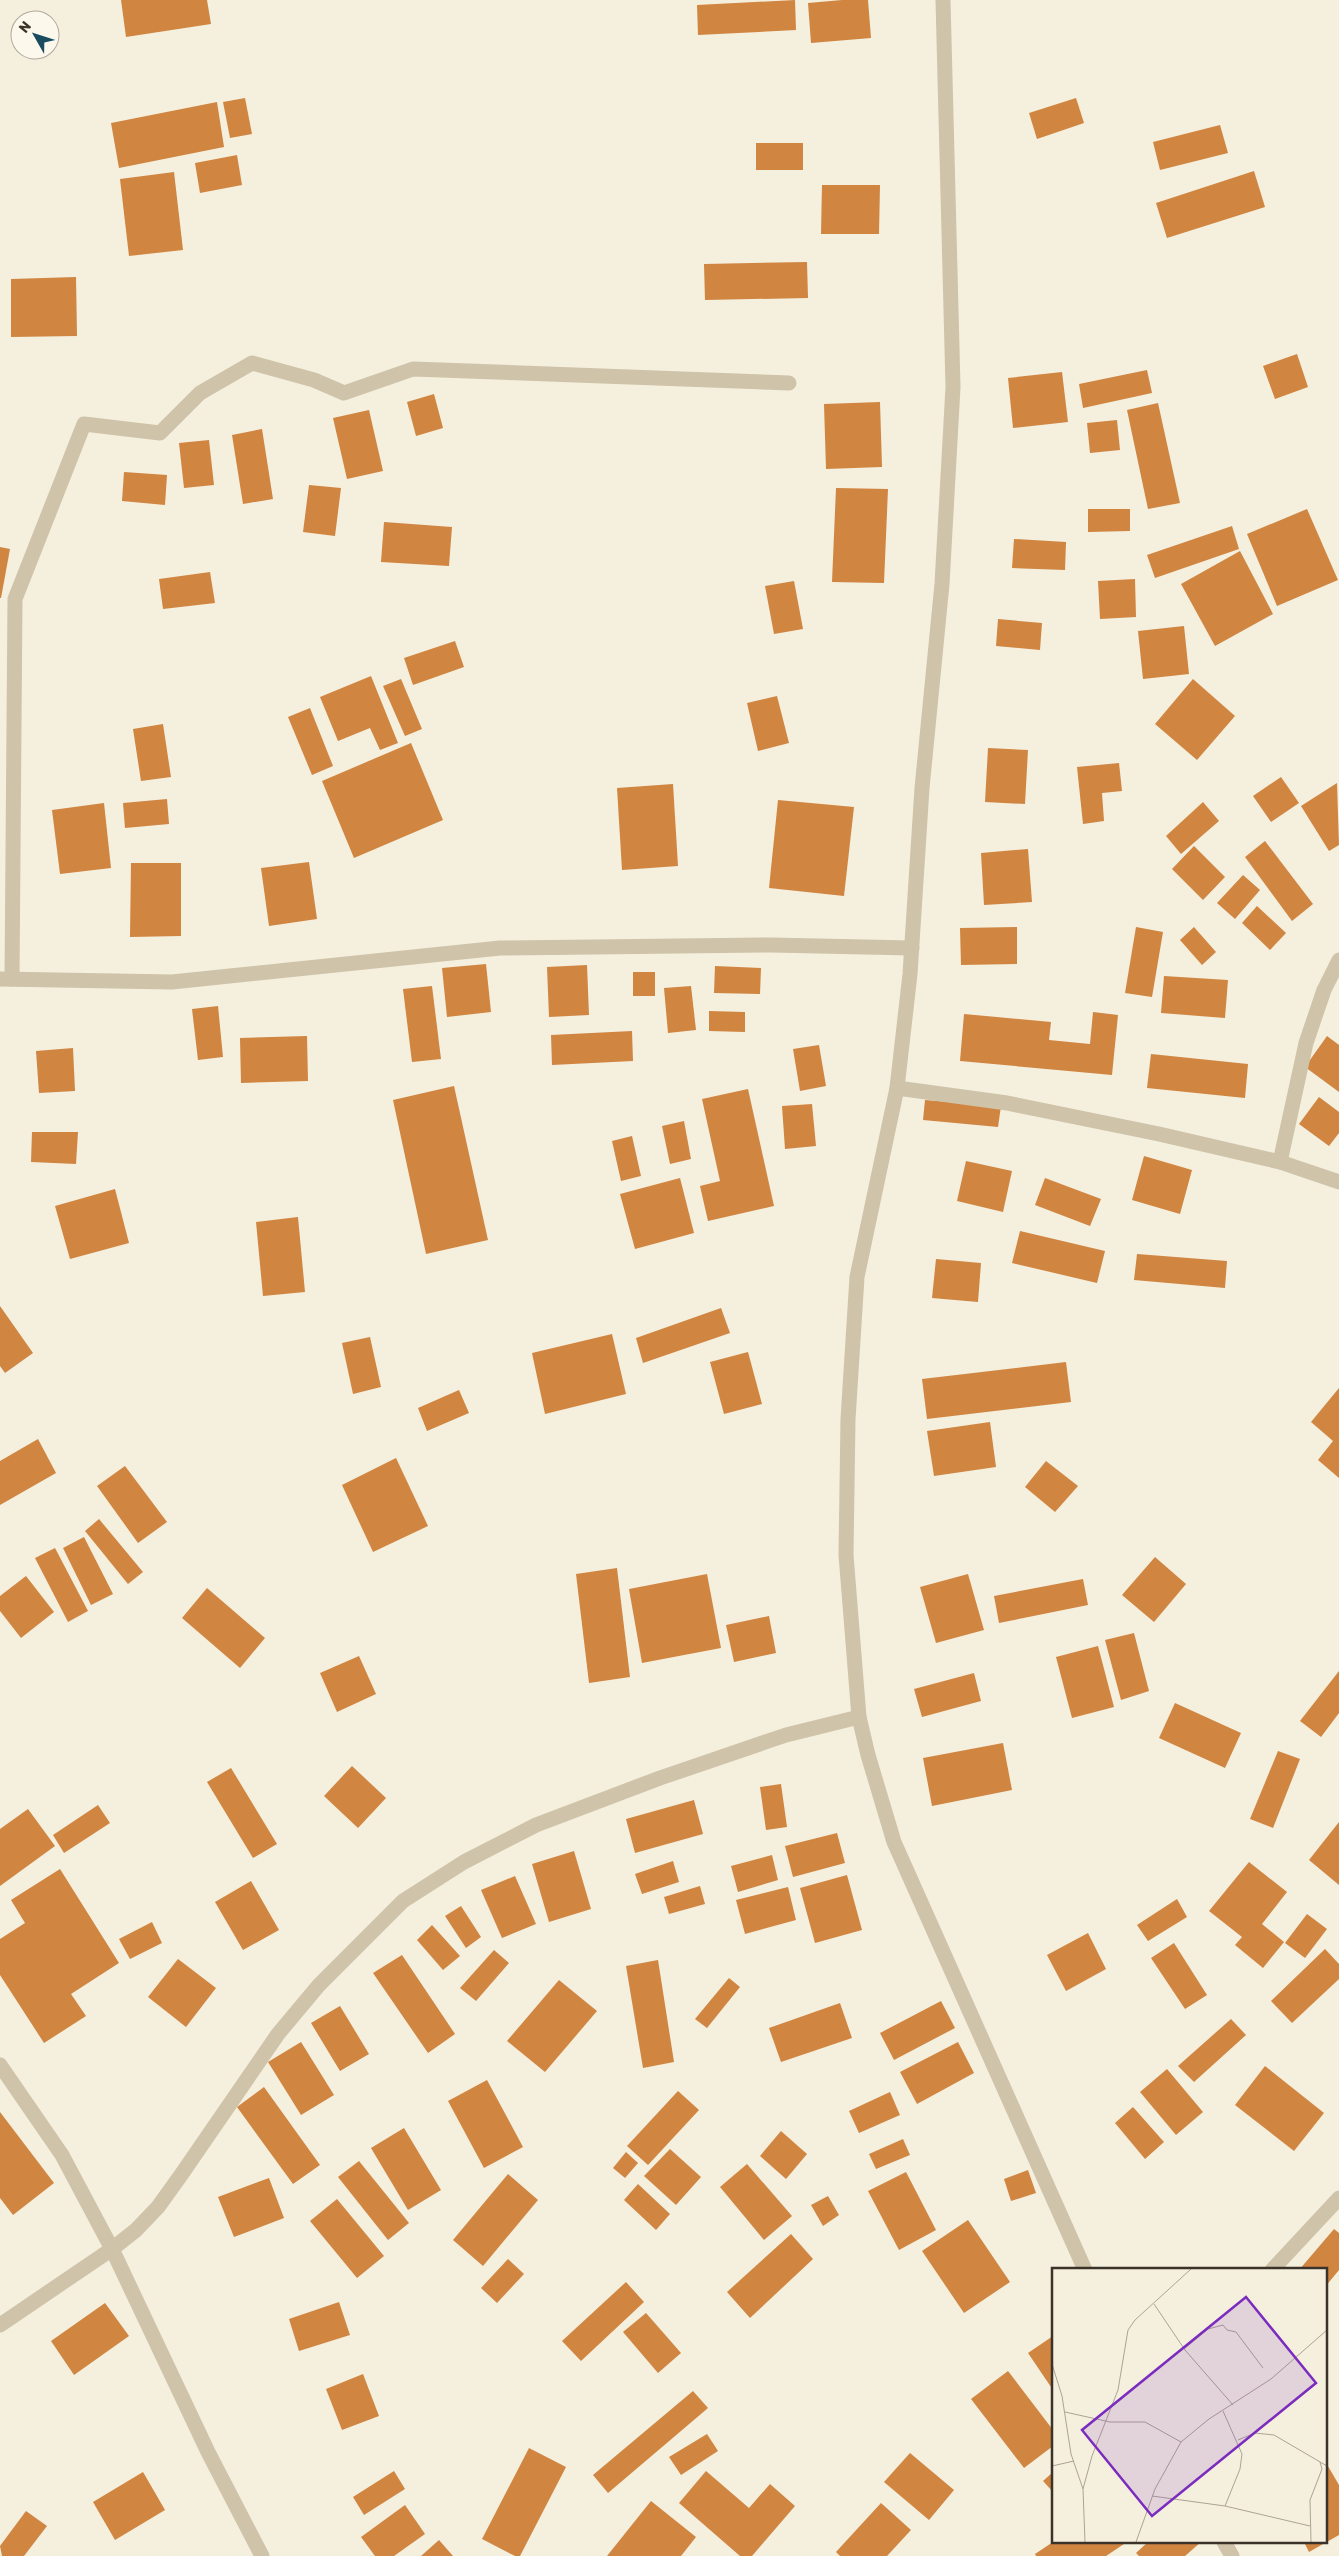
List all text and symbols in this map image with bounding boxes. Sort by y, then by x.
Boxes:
north arrow [10,10,60,60]
text: N [16,18,35,36]
inset map [1052,2268,1326,2544]

